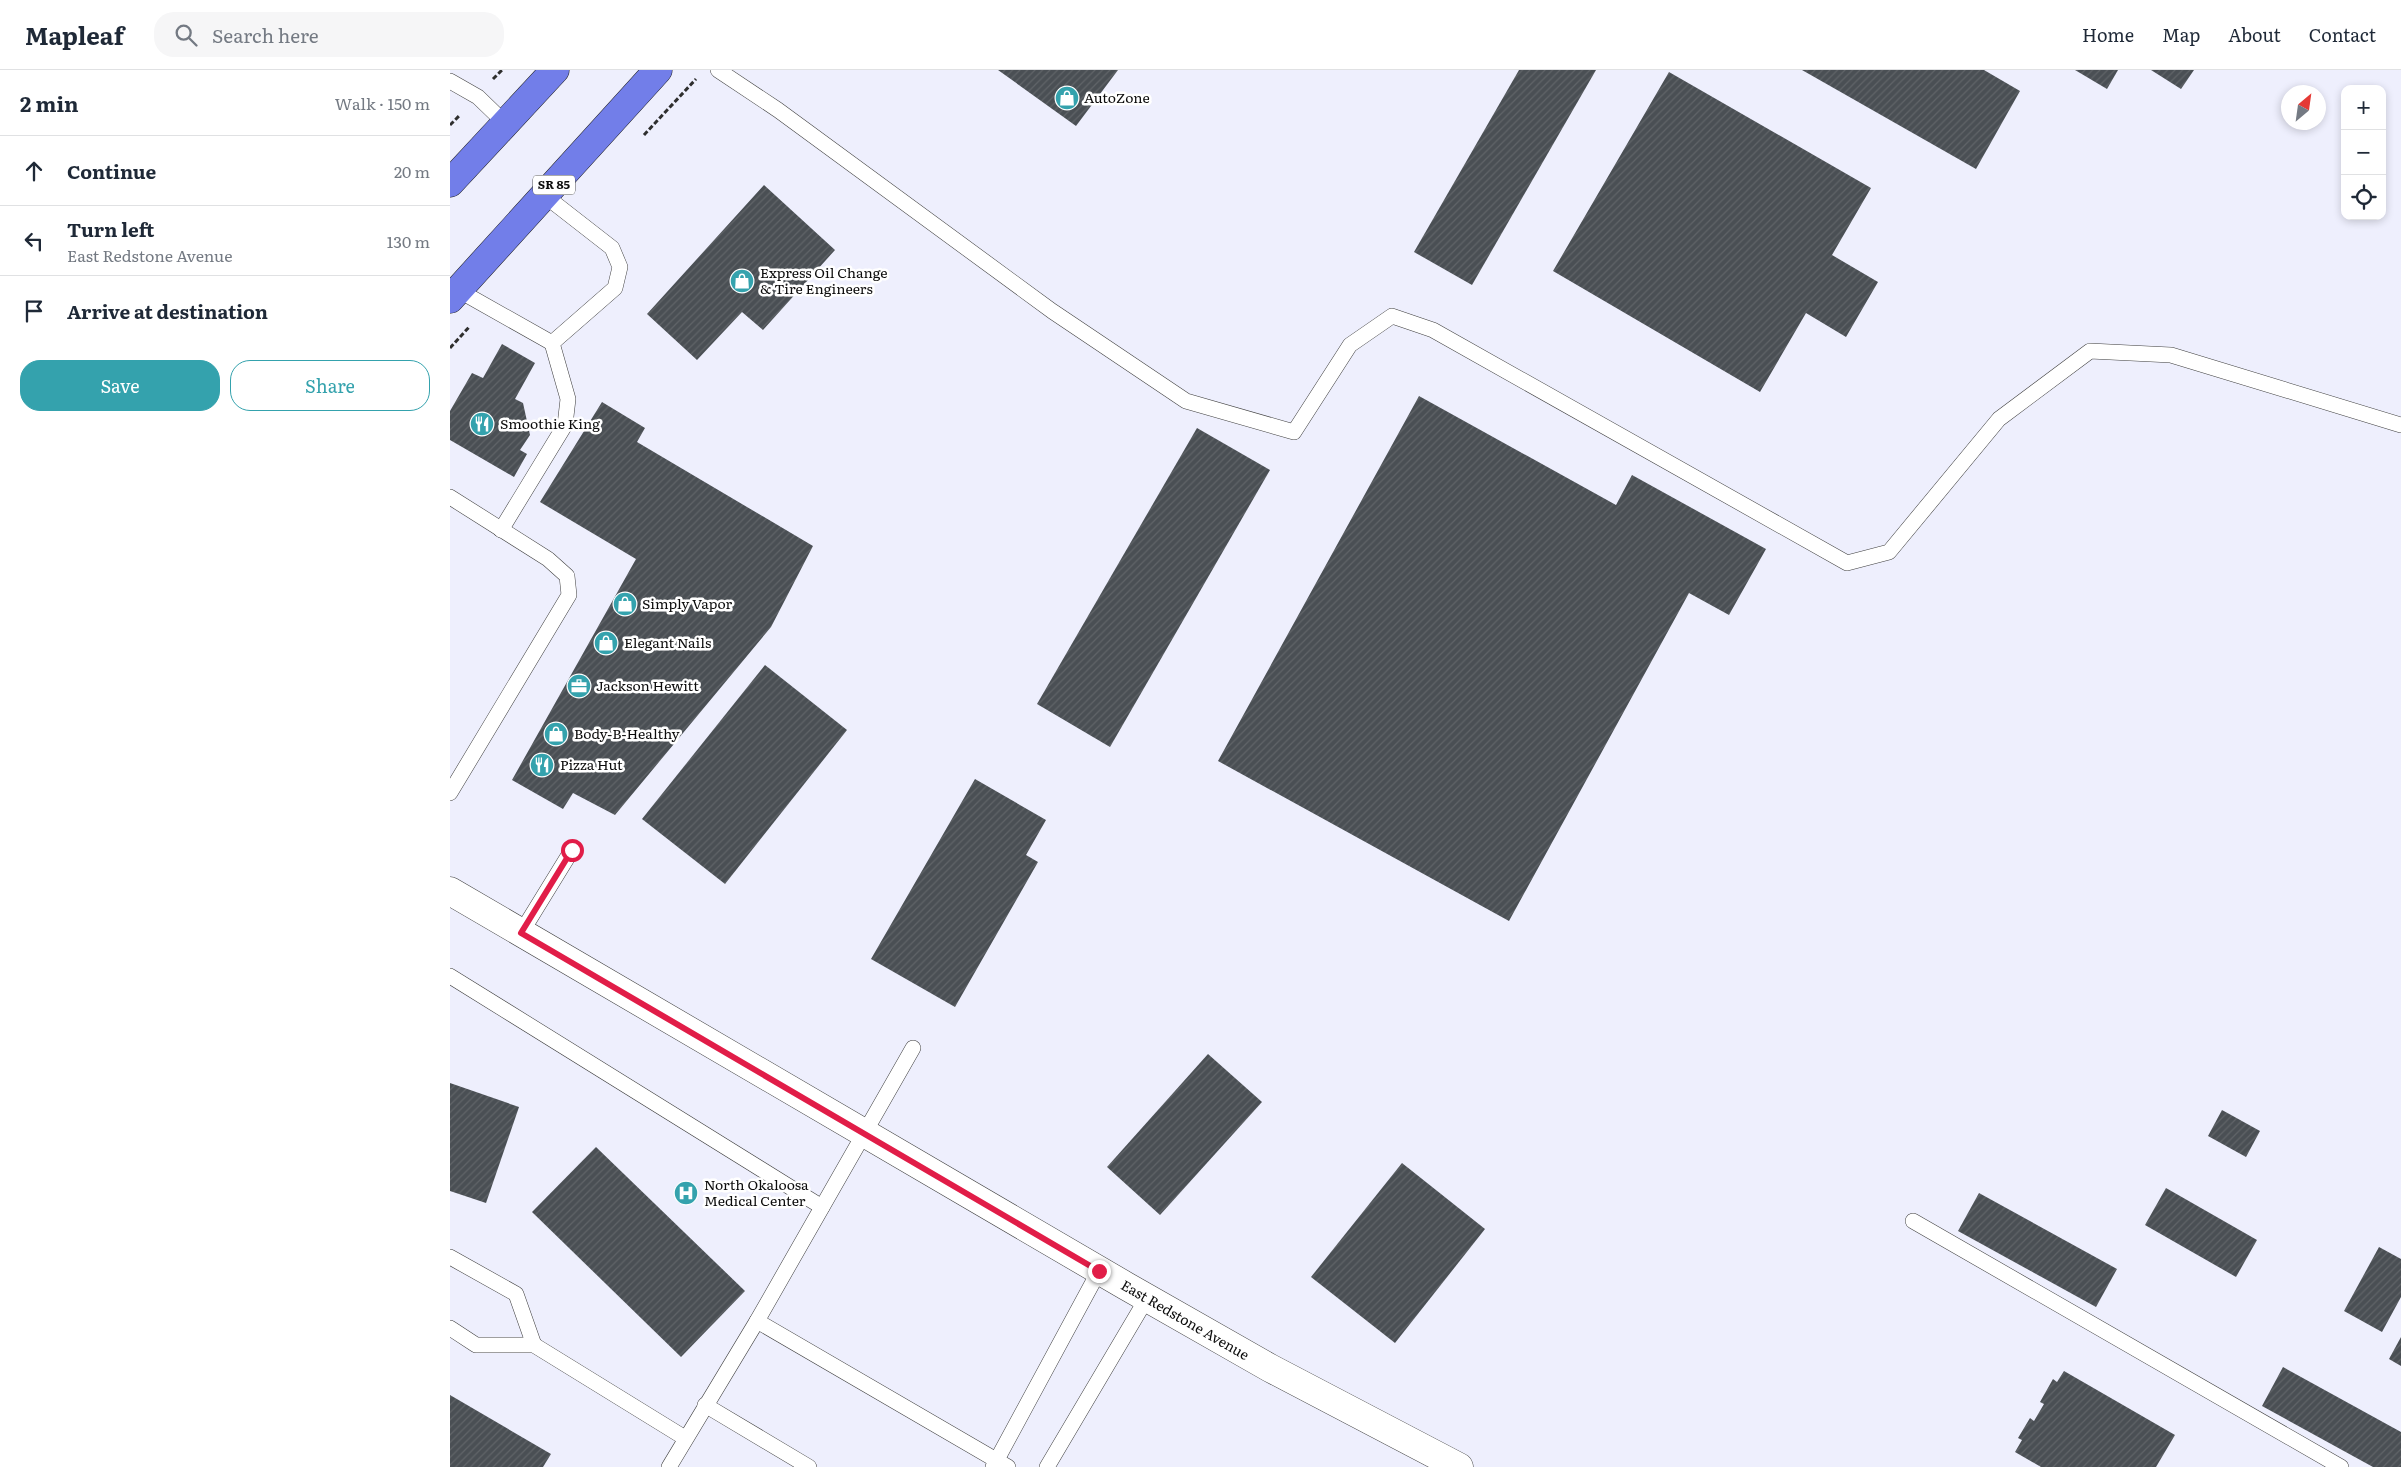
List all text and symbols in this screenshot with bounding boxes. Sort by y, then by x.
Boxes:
search box [154,12,504,57]
text: Mapleaf [25,17,124,52]
icon: search [172,21,200,49]
text: Search here [212,21,319,49]
text: Home [2082,21,2134,48]
text: Map [2162,21,2200,48]
text: About [2228,21,2281,48]
text: Contact [2309,21,2376,48]
shop icon: AutoZone [1054,85,1080,111]
north arrow [2281,85,2326,130]
map controls [2341,85,2386,220]
button: + [2341,85,2386,130]
text: 2 min [20,87,79,118]
place label: AutoZone [1084,87,1150,107]
text: Walk · 150 m [335,91,430,115]
button: − [2341,130,2386,175]
icon: ahead [20,157,48,185]
text: Continue [67,157,156,185]
text: 20 m [394,159,430,183]
button: locate [2341,175,2386,220]
road number: SR 85 [533,176,575,194]
text: Turn left [67,215,154,243]
icon: left [20,227,48,255]
text: 130 m [387,229,430,253]
text: East Redstone Avenue [67,243,232,267]
place label: Express Oil Change & Tire Engineers [760,262,888,298]
shop icon: Express Oil Change & Tire Engineers [729,268,755,294]
icon: arrive [20,297,48,325]
text: Arrive at destination [67,297,268,325]
button: Save [20,360,220,411]
button: Share [230,360,430,411]
restaurant icon: Smoothie King [469,411,495,437]
place label: Smoothie King [500,413,600,433]
shop icon: Simply Vapor [612,591,638,617]
place label: Simply Vapor [642,593,732,613]
shop icon: Elegant Nails [593,630,619,656]
place label: Elegant Nails [624,632,711,652]
office icon: Jackson Hewitt [566,673,592,699]
place label: Jackson Hewitt [596,675,699,695]
shop icon: Body-B-Healthy [543,721,569,747]
place label: Body-B-Healthy [574,723,681,743]
restaurant icon: Pizza Hut [529,752,555,778]
place label: Pizza Hut [560,754,623,774]
route start [561,839,584,862]
place label: North Okaloosa Medical Center [704,1174,809,1210]
hospital icon: North Okaloosa Medical Center [673,1180,699,1206]
route end [1088,1260,1111,1283]
street label: East Redstone Avenue [1118,1274,1253,1364]

